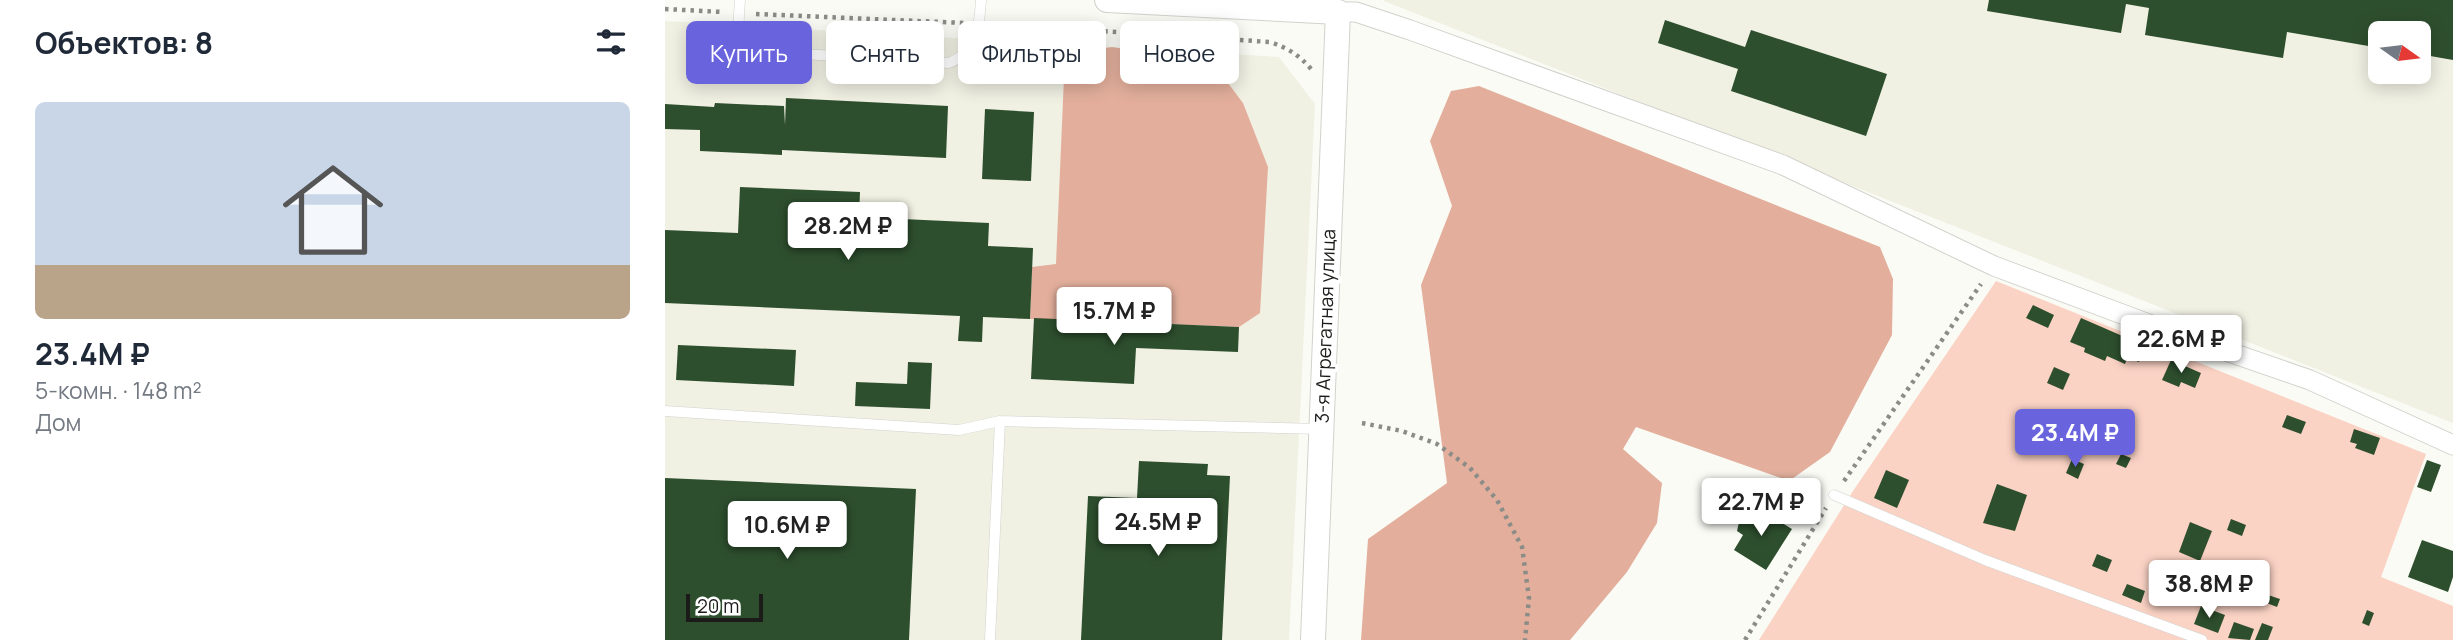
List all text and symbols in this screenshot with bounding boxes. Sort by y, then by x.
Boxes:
chip: Купить [686,21,812,84]
chip: Снять [826,21,944,84]
chip: Фильтры [958,21,1106,84]
chip: Новое [1120,21,1239,84]
north arrow [2368,21,2431,84]
map controls [2368,21,2431,84]
text: Объектов: 8 [35,22,213,63]
icon: filters [592,23,630,61]
icon: home [270,147,396,273]
pin: 28.2M ₽ [783,202,913,262]
text: 28.2M ₽ [804,209,892,241]
street label: 3-я Агрегатная улица [1309,228,1341,424]
pin: 15.7M ₽ [1049,288,1179,347]
text: 15.7M ₽ [1073,294,1155,326]
pin: 22.6M ₽ [2116,316,2246,375]
text: 22.6M ₽ [2137,322,2225,354]
text: 23.4M ₽ [35,333,150,374]
text: 5-комн. · 148 m² [35,374,202,406]
text: Дом [35,406,81,438]
pin: 23.4M ₽ [2010,410,2140,469]
text: 23.4M ₽ [2031,416,2119,448]
pin: 22.7M ₽ [1696,478,1826,538]
text: 22.7M ₽ [1718,485,1804,517]
pin: 24.5M ₽ [1093,498,1223,558]
pin: 10.6M ₽ [722,502,852,561]
text: 24.5M ₽ [1114,505,1202,537]
text: 10.6M ₽ [744,508,830,540]
pin: 38.8M ₽ [2144,560,2274,620]
text: 38.8M ₽ [2165,567,2253,599]
scale bar [686,591,763,623]
text: 20 m [697,593,739,619]

